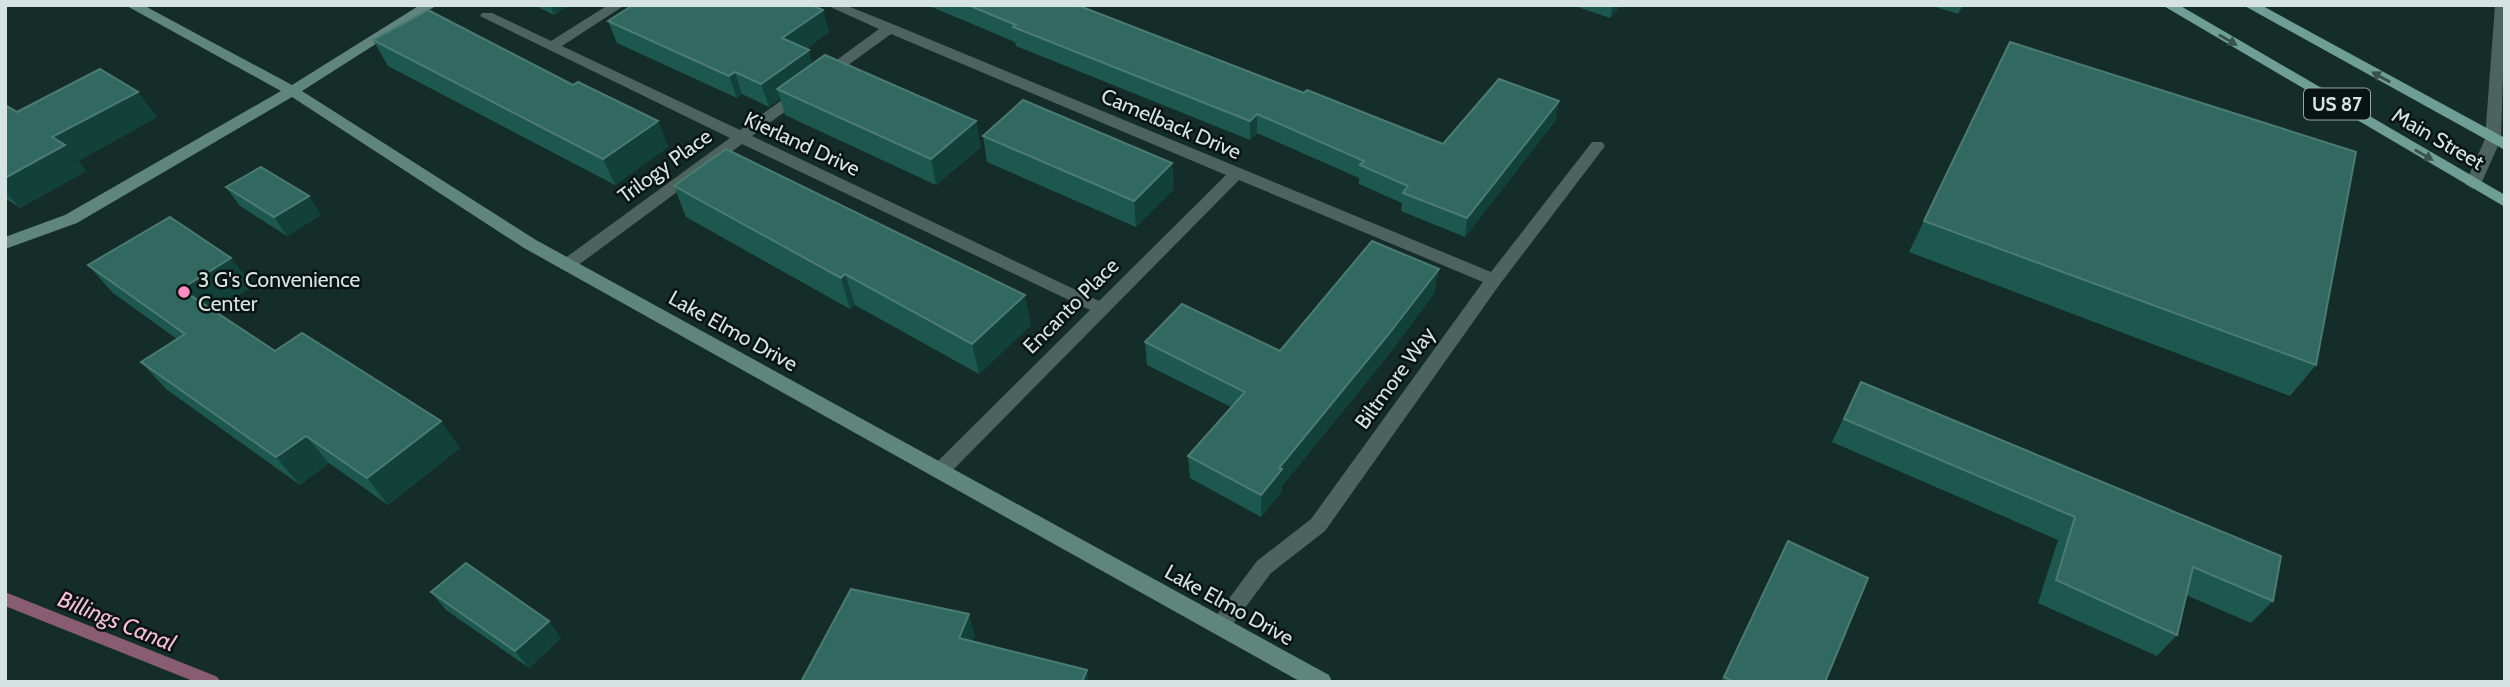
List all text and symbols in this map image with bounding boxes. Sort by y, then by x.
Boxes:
one-way arrow [2218,34,2238,46]
one-way arrow [2371,71,2390,83]
street label: Camelback Drive [1097,83,1245,164]
road number: US 87 [2304,88,2370,120]
street label: Main Street [2388,102,2489,175]
street label: Kierland Drive [741,106,864,181]
street label: Trilogy Place [613,123,717,208]
one-way arrow [2415,149,2434,161]
street label: Encanto Place [1018,253,1124,359]
place label: 3 G's Convenience Center [198,267,361,316]
marker: 3 G's Convenience Center [176,284,192,300]
street label: Lake Elmo Drive [664,285,802,376]
street label: Biltmore Way [1349,322,1440,434]
street label: Lake Elmo Drive [1160,559,1298,650]
water label: Billings Canal [54,585,181,658]

